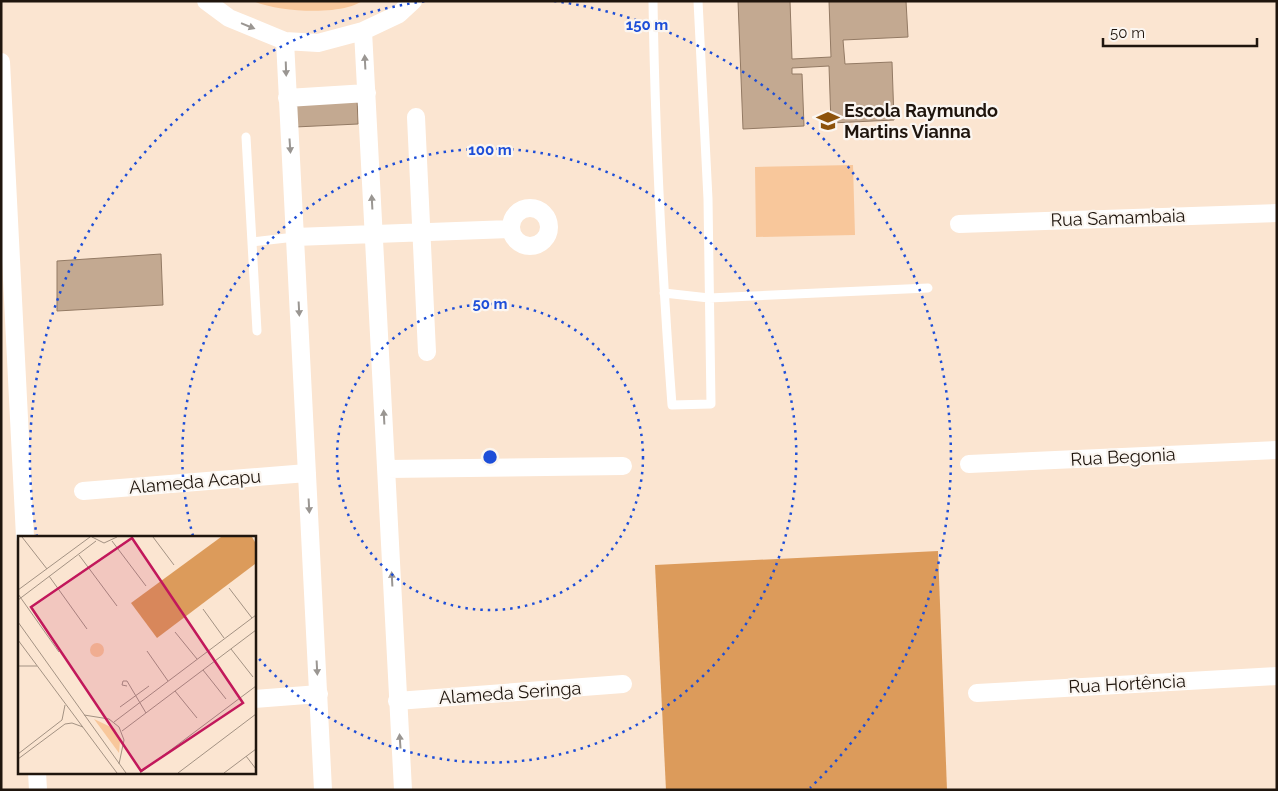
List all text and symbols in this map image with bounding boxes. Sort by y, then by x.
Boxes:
scale bar [1103,15,1257,47]
text: 150 m [626,16,668,34]
one-way arrow [241,22,256,30]
text: 50 m [1110,24,1145,42]
one-way arrow [361,54,369,70]
one-way arrow [282,61,290,77]
place label: Escola Raymundo Martins Vianna [844,100,998,142]
school or university icon: Escola Raymundo Martins Vianna [815,108,841,134]
one-way arrow [286,139,294,155]
text: 100 m [468,141,512,159]
one-way arrow [368,194,376,210]
street label: Rua Samambaia [1050,205,1186,230]
text: 50 m [472,295,508,313]
one-way arrow [295,301,303,317]
one-way arrow [379,408,387,424]
street label: Rua Begonia [1070,443,1176,470]
centre of rings [481,448,499,466]
street label: Alameda Acapu [128,465,262,498]
one-way arrow [305,498,313,514]
inset map [18,536,255,774]
one-way arrow [387,571,395,587]
one-way arrow [314,660,322,676]
street label: Rua Hortência [1068,670,1186,697]
street label: Alameda Seringa [438,677,582,708]
one-way arrow [396,733,404,749]

